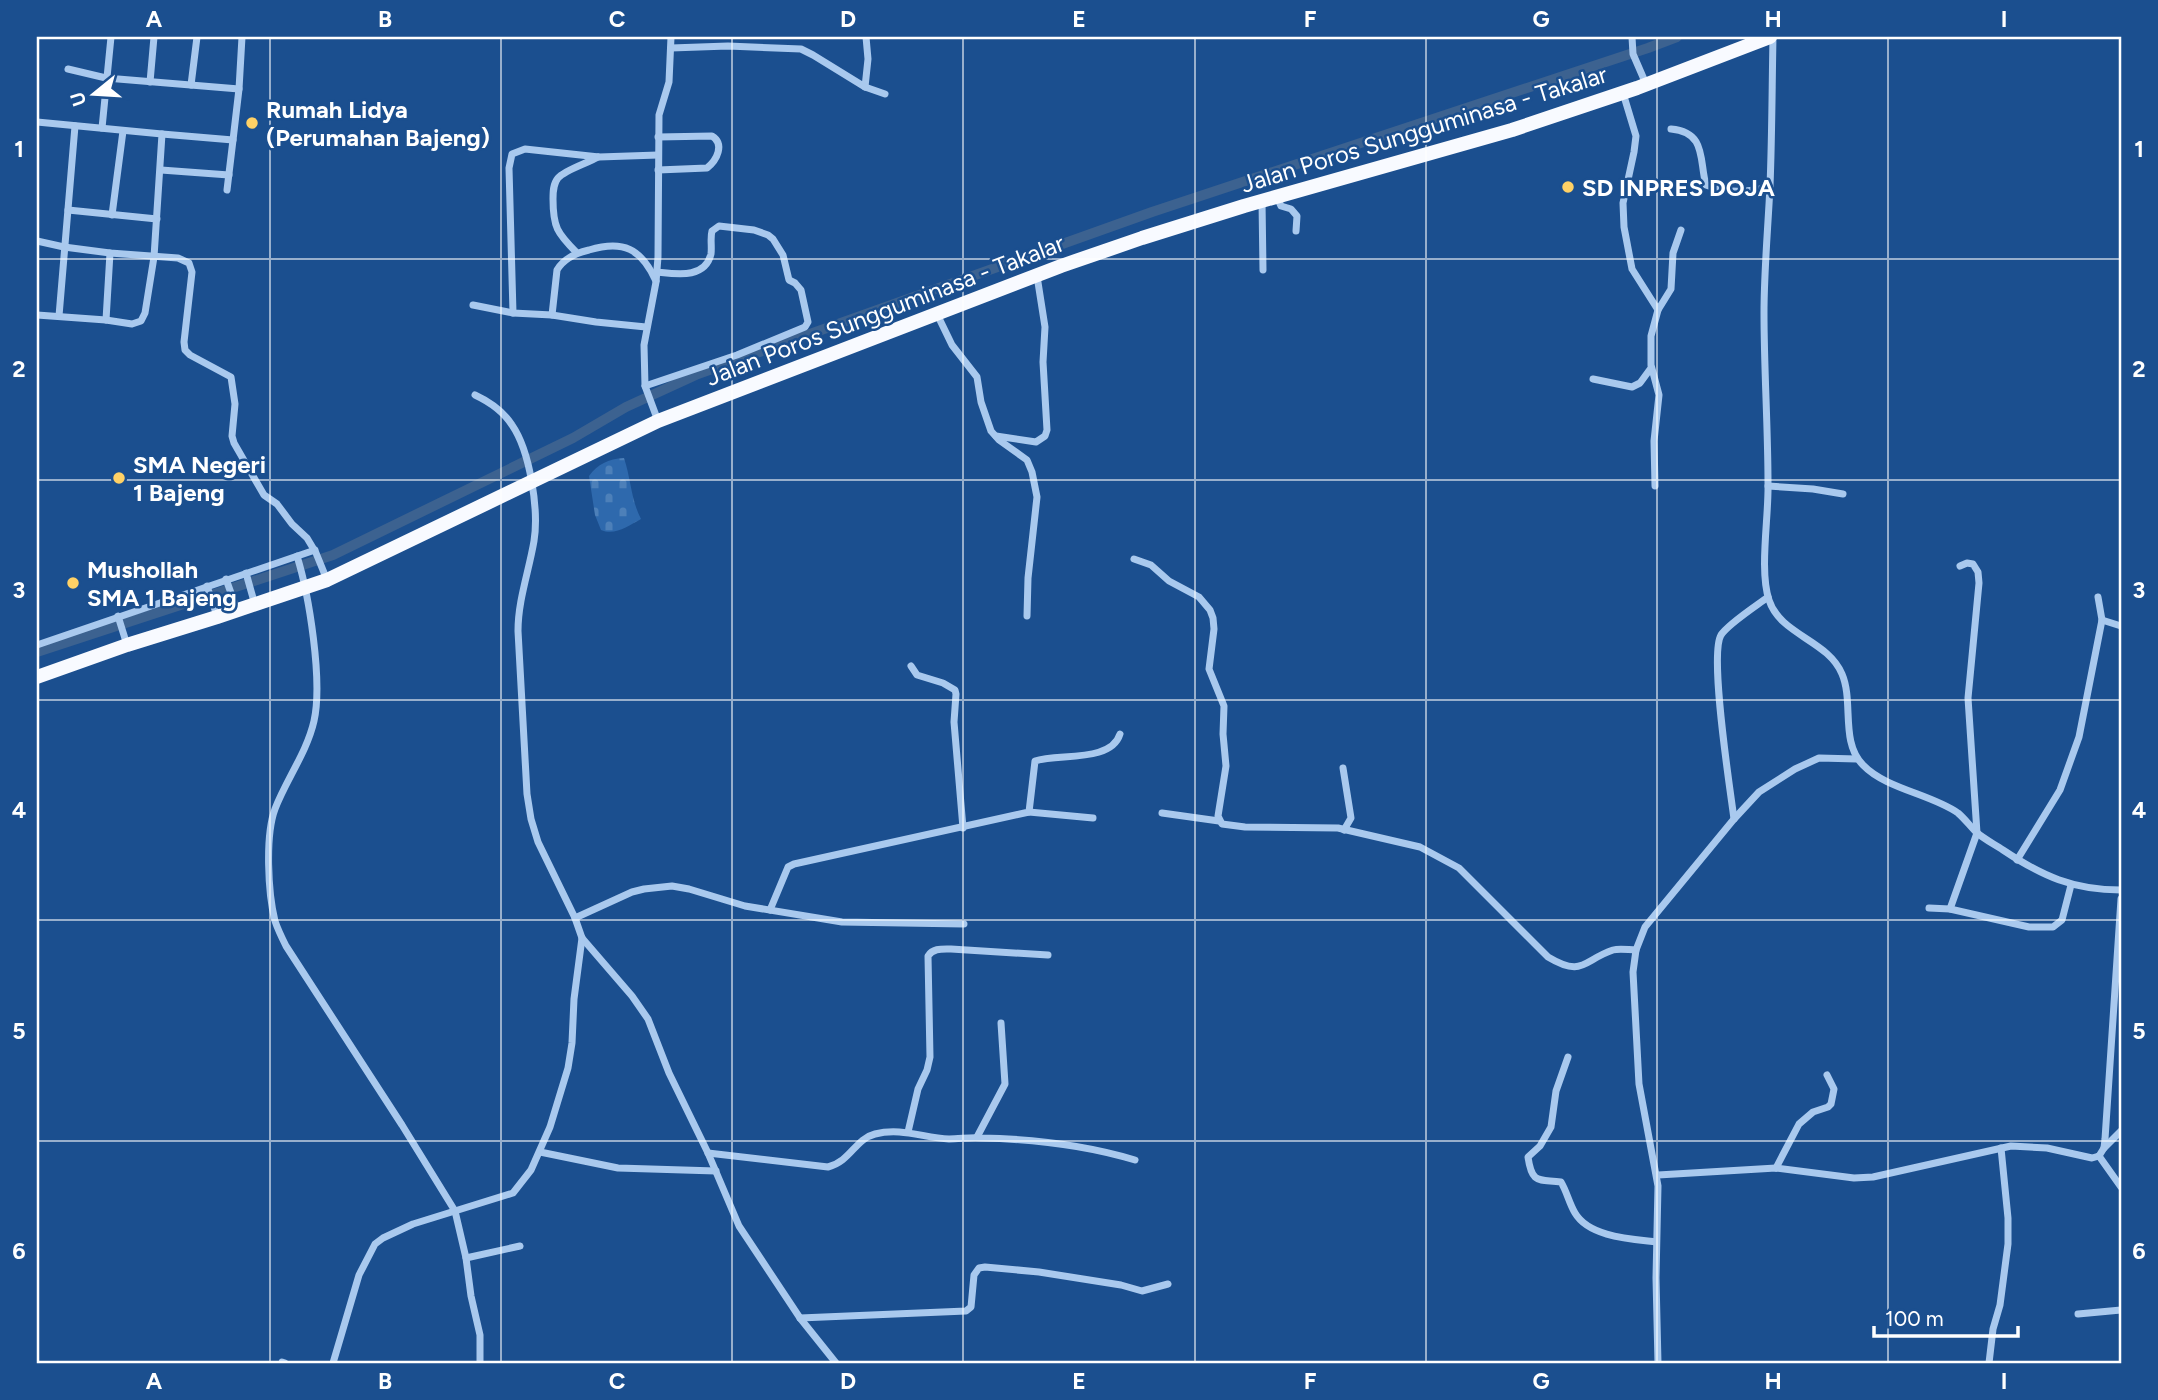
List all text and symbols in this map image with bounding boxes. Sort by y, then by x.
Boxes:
text: A [146,5,163,33]
text: B [378,5,392,33]
text: C [609,5,626,33]
text: D [840,5,856,33]
text: E [1072,5,1086,33]
text: F [1304,5,1317,33]
text: G [1532,5,1550,33]
text: H [1764,5,1782,33]
text: I [2001,5,2007,33]
street label: Jalan Poros Sungguminasa - Takalar [1237,59,1611,199]
north arrow [60,60,130,130]
text: U [65,89,91,109]
place label: Rumah Lidya (Perumahan Bajeng) [266,95,490,152]
marker: Rumah Lidya (Perumahan Bajeng) [244,115,260,131]
text: 1 [14,135,24,163]
text: 1 [2134,135,2144,163]
place label: SD INPRES DOJA [1582,173,1775,202]
marker: SD INPRES DOJA [1560,179,1576,195]
street label: Jalan Poros Sungguminasa - Takalar [702,228,1068,392]
text: 2 [12,355,26,383]
text: 2 [2132,355,2146,383]
place label: SMA Negeri 1 Bajeng [133,450,266,507]
marker: SMA Negeri 1 Bajeng [111,470,127,486]
place label: Mushollah SMA 1 Bajeng [87,555,237,612]
marker: Mushollah SMA 1 Bajeng [65,575,81,591]
text: 3 [13,576,25,604]
text: 3 [2133,576,2145,604]
text: 4 [12,796,26,824]
text: 4 [2132,796,2146,824]
text: 5 [12,1017,26,1045]
text: 5 [2132,1017,2146,1045]
text: 6 [12,1237,26,1265]
text: 6 [2132,1237,2146,1265]
scale bar [1874,1295,2018,1339]
text: 100 m [1885,1306,1944,1331]
text: A [146,1367,163,1395]
text: B [378,1367,392,1395]
text: C [609,1367,626,1395]
text: D [840,1367,856,1395]
text: E [1072,1367,1086,1395]
text: F [1304,1367,1317,1395]
text: G [1532,1367,1550,1395]
text: H [1764,1367,1782,1395]
text: I [2001,1367,2007,1395]

